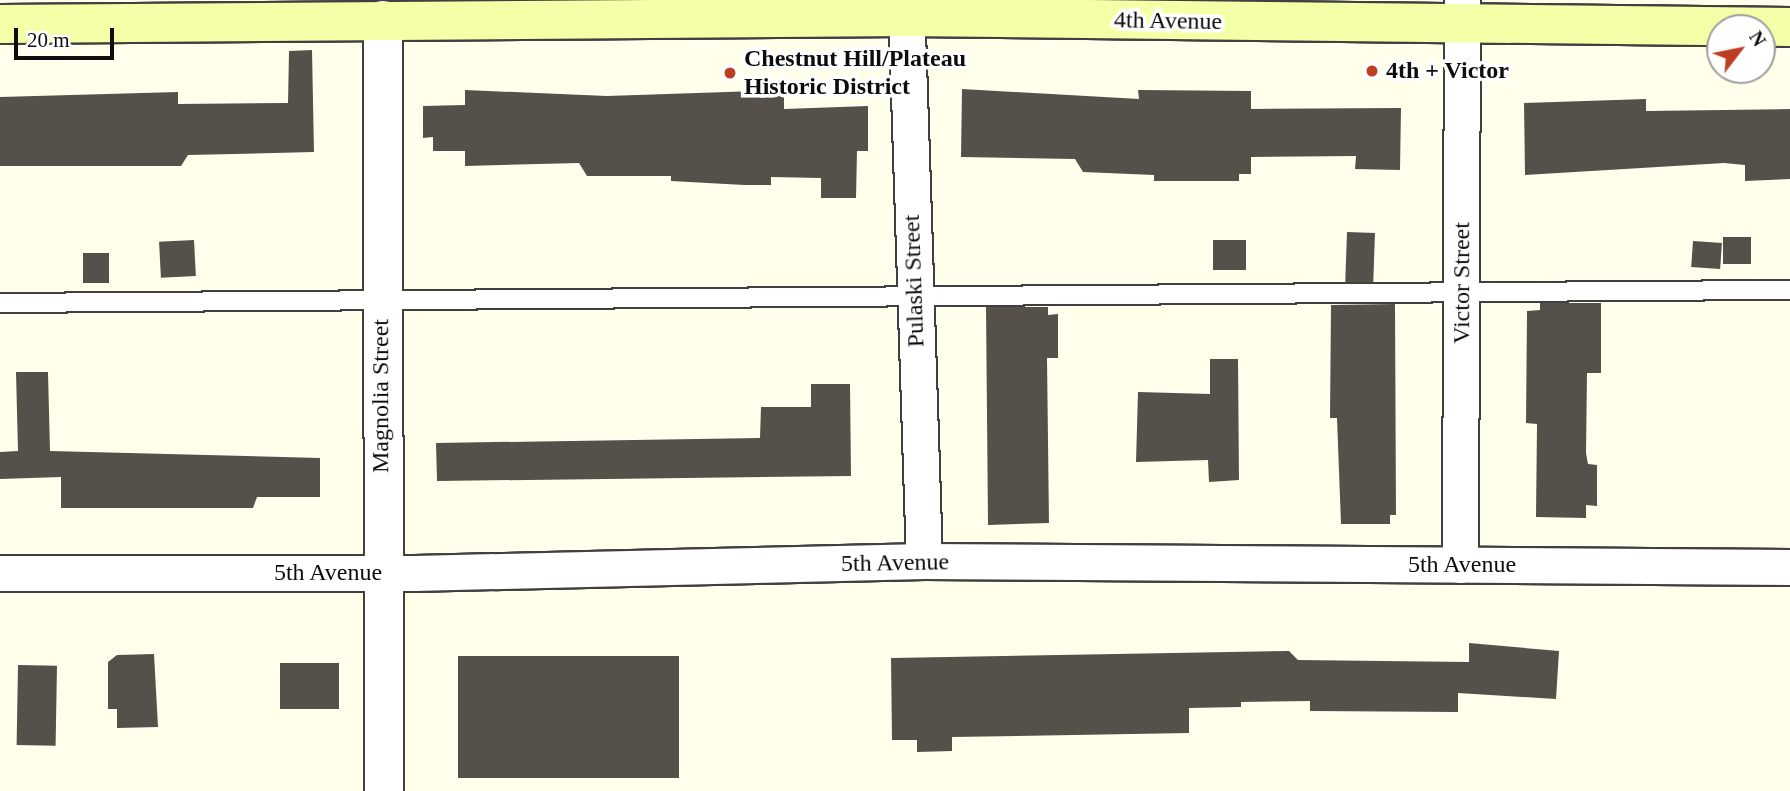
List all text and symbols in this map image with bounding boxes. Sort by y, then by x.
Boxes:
street label: 4th Avenue [1113,6,1223,36]
scale bar [18,14,117,58]
north arrow [1706,14,1776,84]
text: N [1745,27,1770,50]
text: 20 m [27,28,70,52]
place label: Chestnut Hill/Plateau Historic District [744,45,966,101]
place label: 4th + Victor [1386,57,1509,85]
marker: 4th + Victor [1364,63,1380,79]
marker: Chestnut Hill/Plateau Historic District [722,65,738,81]
street label: Pulaski Street [897,214,931,348]
street label: Victor Street [1448,222,1476,344]
street label: Magnolia Street [367,319,395,473]
street label: 5th Avenue [840,548,950,578]
street label: 5th Avenue [1407,551,1517,579]
street label: 5th Avenue [273,559,383,587]

